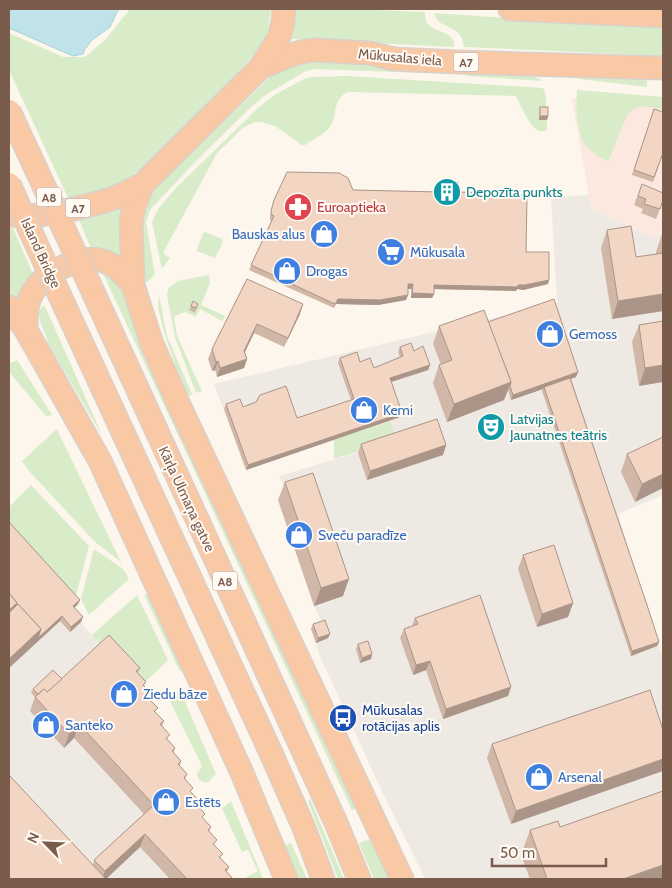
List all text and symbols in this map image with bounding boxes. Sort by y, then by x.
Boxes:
street label: Mūkusalas iela [357,44,443,70]
road number: A7 [454,52,478,72]
building icon: Depozīta punkts [432,177,462,207]
place label: Depozīta punkts [466,183,563,201]
road number: A8 [36,188,62,206]
pharmacy icon: Euroaptieka [283,192,313,222]
road number: A7 [66,198,90,218]
place label: Euroaptieka [317,198,386,216]
street label: Island Bridge [17,215,65,291]
shop icon: Bauskas alus [309,219,339,249]
place label: Bauskas alus [232,225,305,243]
supermarket icon: Mūkusala [376,237,406,267]
place label: Mūkusala [410,243,465,261]
shop icon: Drogas [272,256,302,286]
place label: Drogas [306,262,348,280]
shop icon: Gemoss [535,319,565,349]
place label: Gemoss [569,325,617,343]
shop icon: Kemi [349,395,379,425]
place label: Kemi [383,401,413,419]
place label: Latvijas Jaunatnes teātris [509,410,607,444]
theatre icon: Latvijas Jaunatnes teātris [476,412,506,442]
street label: Kārļa Ulmaņa gatve [155,443,219,555]
shop icon: Sveču paradīze [284,520,314,550]
place label: Sveču paradīze [318,526,407,544]
road number: A8 [212,572,238,590]
shop icon: Ziedu bāze [109,679,139,709]
place label: Ziedu bāze [143,685,207,703]
place label: Mūkusalas rotācijas aplis [362,701,440,735]
bus stop icon: Mūkusalas rotācijas aplis [328,703,358,733]
shop icon: Santeko [31,710,61,740]
place label: Santeko [65,716,113,734]
shop icon: Arsenal [524,762,554,792]
place label: Arsenal [558,768,603,786]
shop icon: Estēts [151,787,181,817]
place label: Estēts [185,793,221,811]
north arrow [20,818,70,868]
text: N [23,830,43,846]
scale bar [492,836,606,868]
text: 50 m [500,844,535,862]

